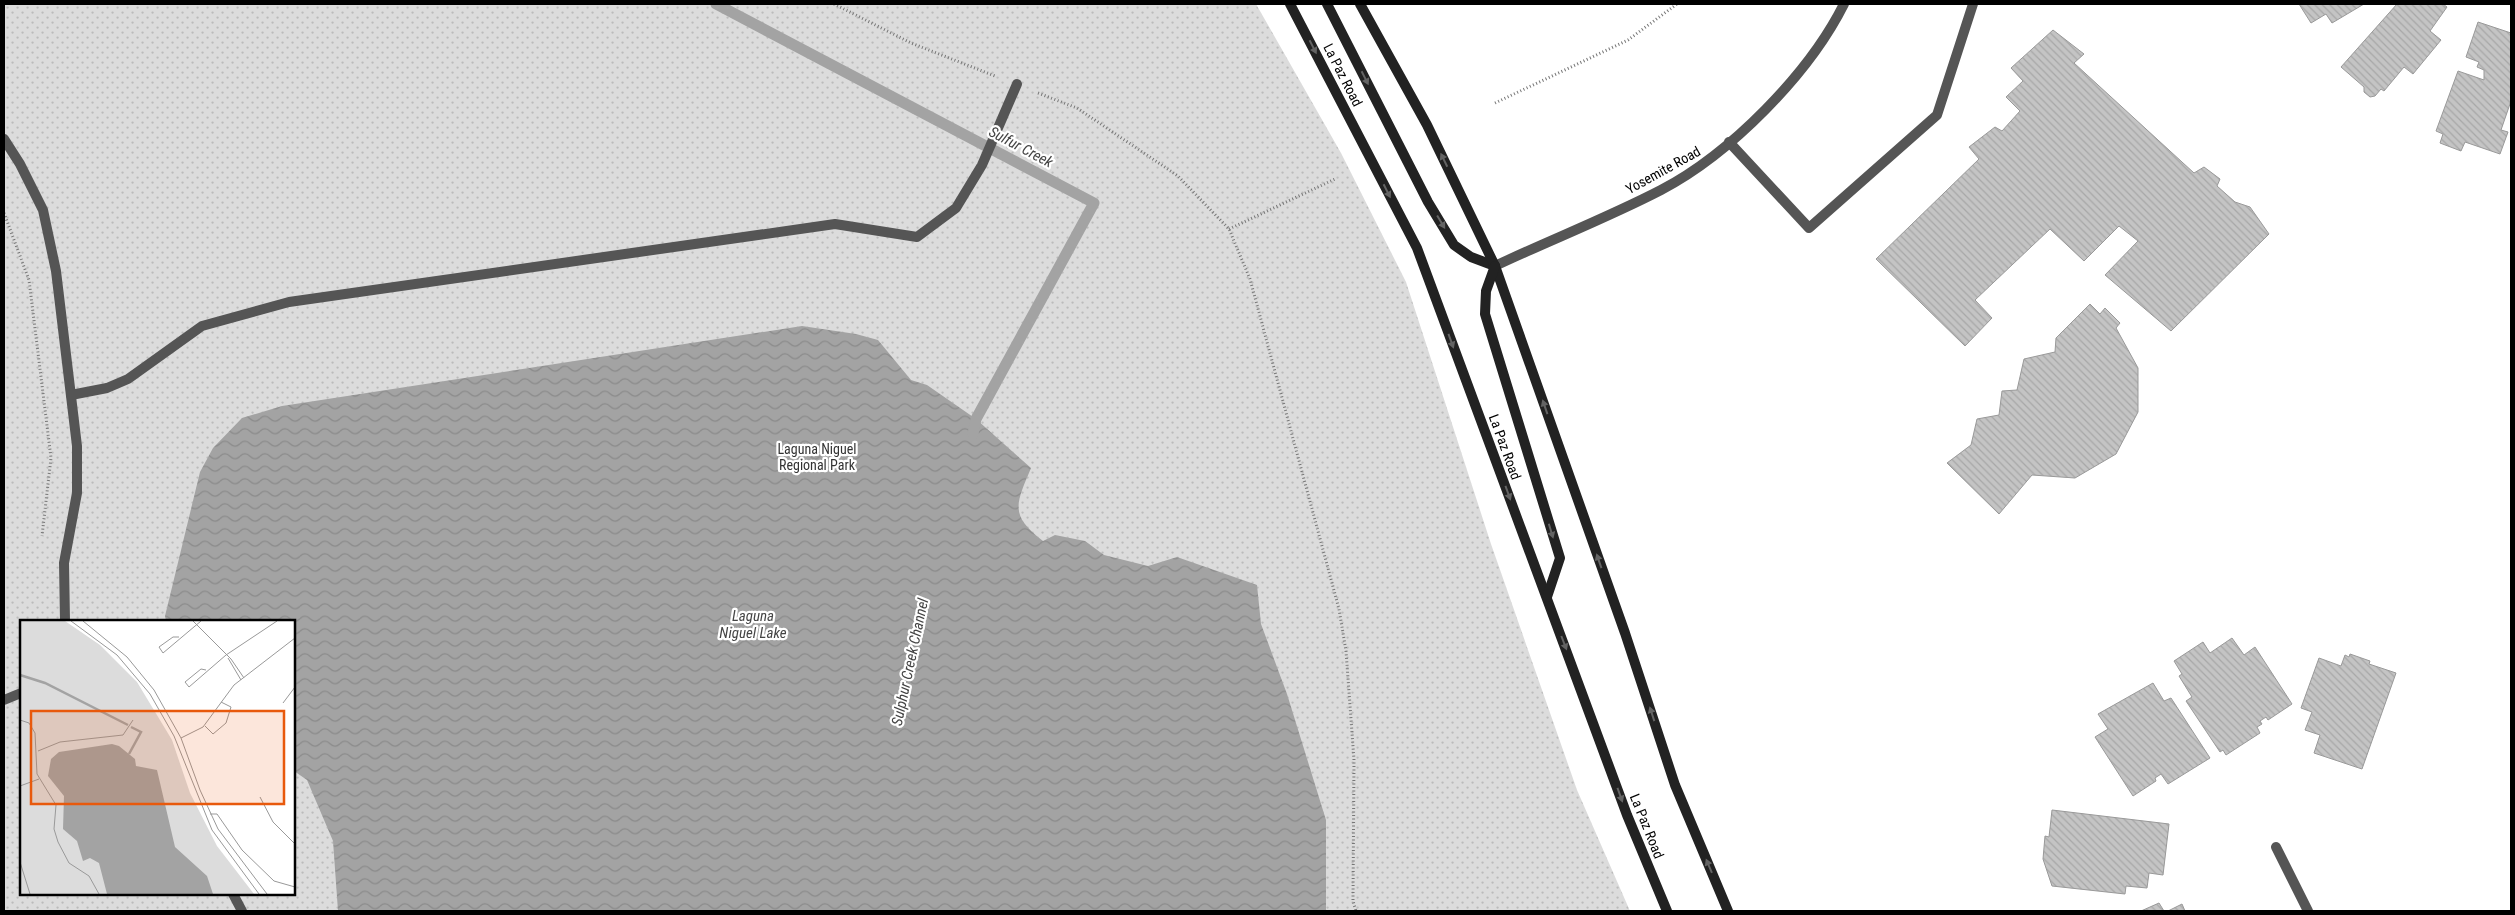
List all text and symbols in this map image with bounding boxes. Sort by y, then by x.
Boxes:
one-way arrow [1309,40,1317,54]
street label: La Paz Road [1320,41,1366,109]
one-way arrow [1361,71,1369,86]
water label: Sulfur Creek [986,123,1057,172]
street label: Yosemite Road [1623,143,1703,197]
one-way arrow [1439,152,1448,167]
one-way arrow [1383,184,1391,199]
one-way arrow [1436,216,1445,229]
one-way arrow [1448,333,1455,348]
one-way arrow [1541,400,1548,415]
street label: La Paz Road [1486,412,1524,482]
park label: Laguna Niguel Regional Park [777,441,857,473]
one-way arrow [1504,486,1512,501]
one-way arrow [1548,523,1556,538]
one-way arrow [1595,553,1602,568]
water label: Sulphur Creek Channel [888,596,932,727]
water label: Laguna Niguel Lake [719,607,787,642]
inset map [20,620,295,895]
one-way arrow [1560,636,1568,651]
one-way arrow [1647,707,1655,722]
one-way arrow [1616,788,1624,803]
street label: La Paz Road [1627,791,1667,861]
one-way arrow [1705,858,1713,873]

